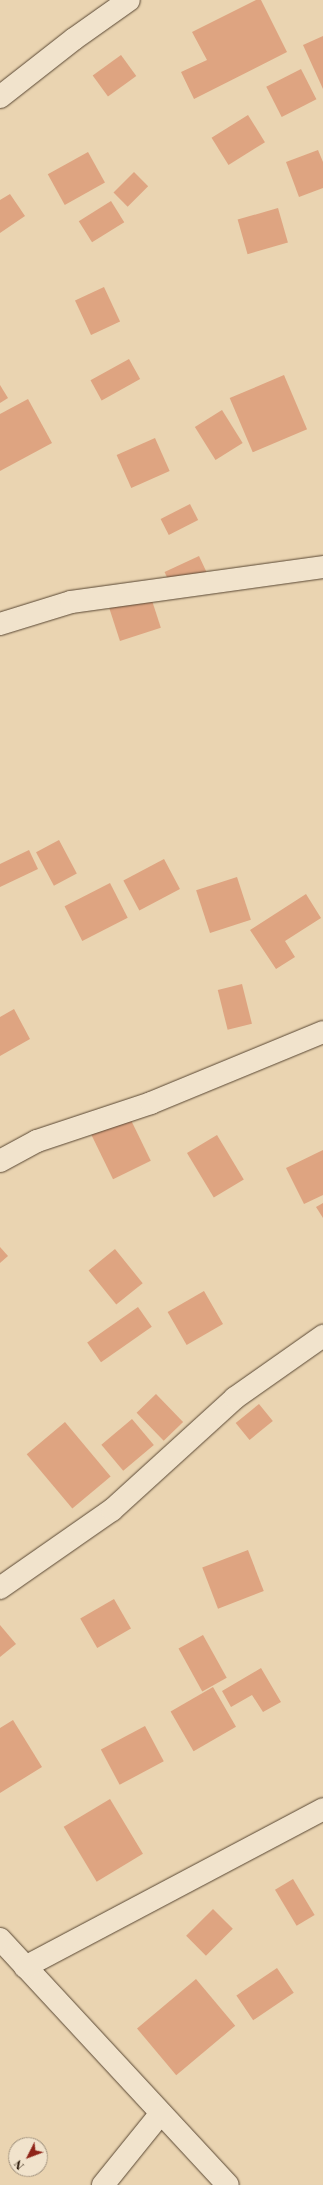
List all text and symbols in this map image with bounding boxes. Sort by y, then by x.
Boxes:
north arrow [8,2137,48,2177]
text: N [12,2156,28,2172]

